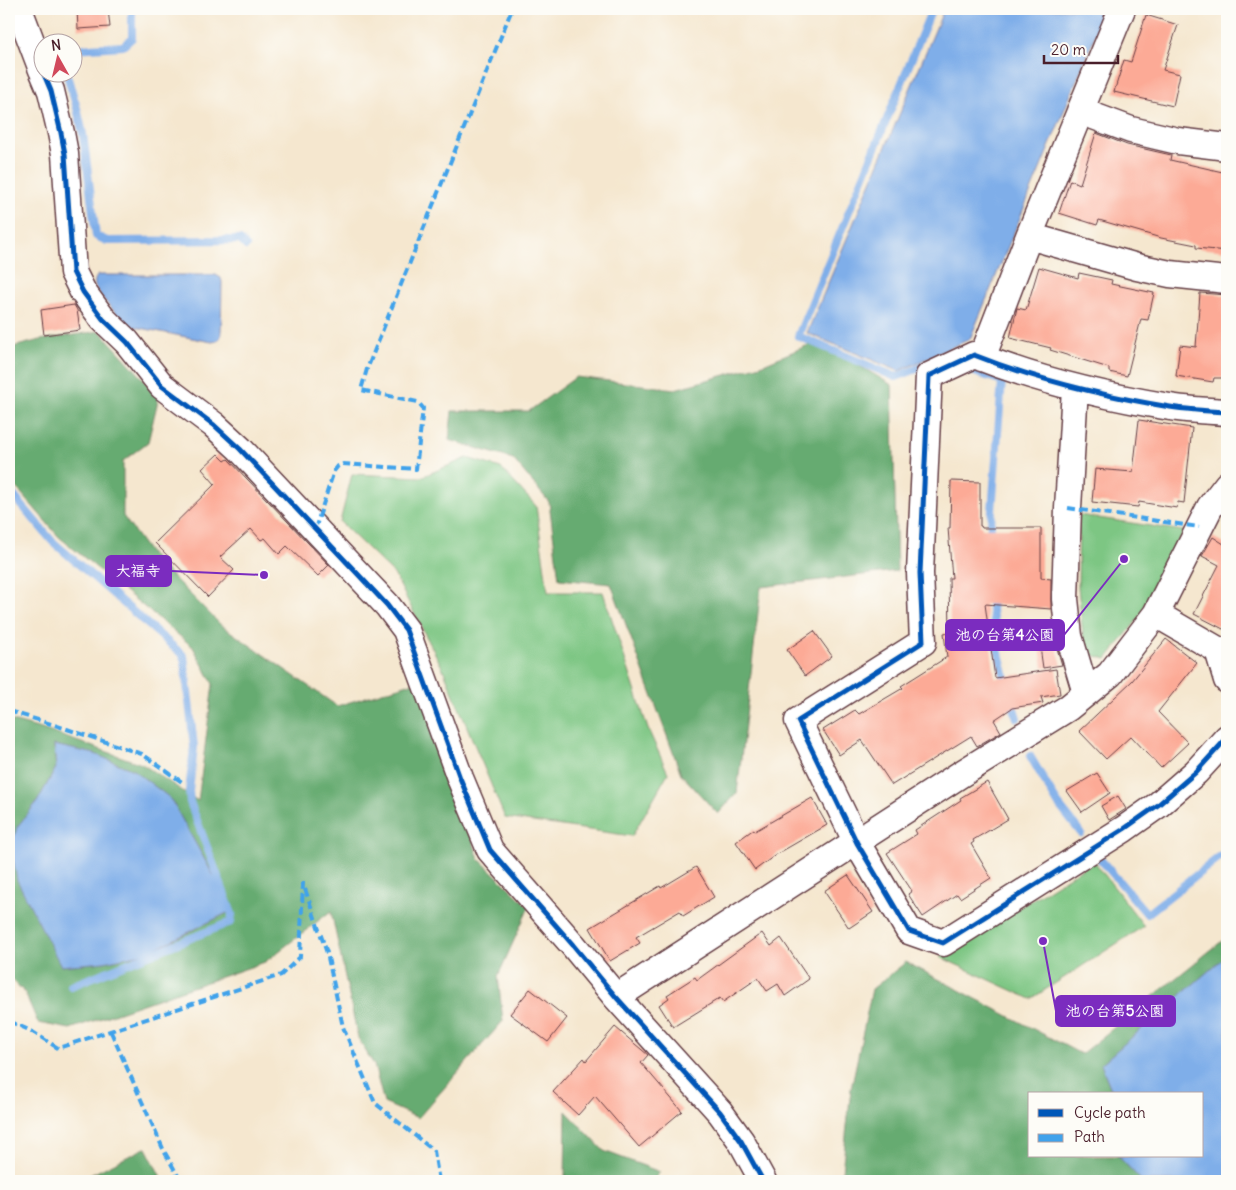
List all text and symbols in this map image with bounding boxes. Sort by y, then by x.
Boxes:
north arrow [32,32,82,82]
scale bar [1044,32,1117,64]
text: N [50,36,62,55]
text: 20 m [1051,40,1086,59]
callout: 大福寺 [106,556,171,586]
text: 大福寺 [115,561,161,580]
callout: 池の台第4公園 [946,620,1064,650]
text: 池の台第4公園 [956,625,1054,644]
callout: 池の台第5公園 [1056,996,1175,1026]
text: 池の台第5公園 [1066,1001,1164,1020]
legend [1028,1092,1204,1158]
text: Cycle path [1074,1103,1146,1122]
text: Path [1074,1127,1105,1146]

